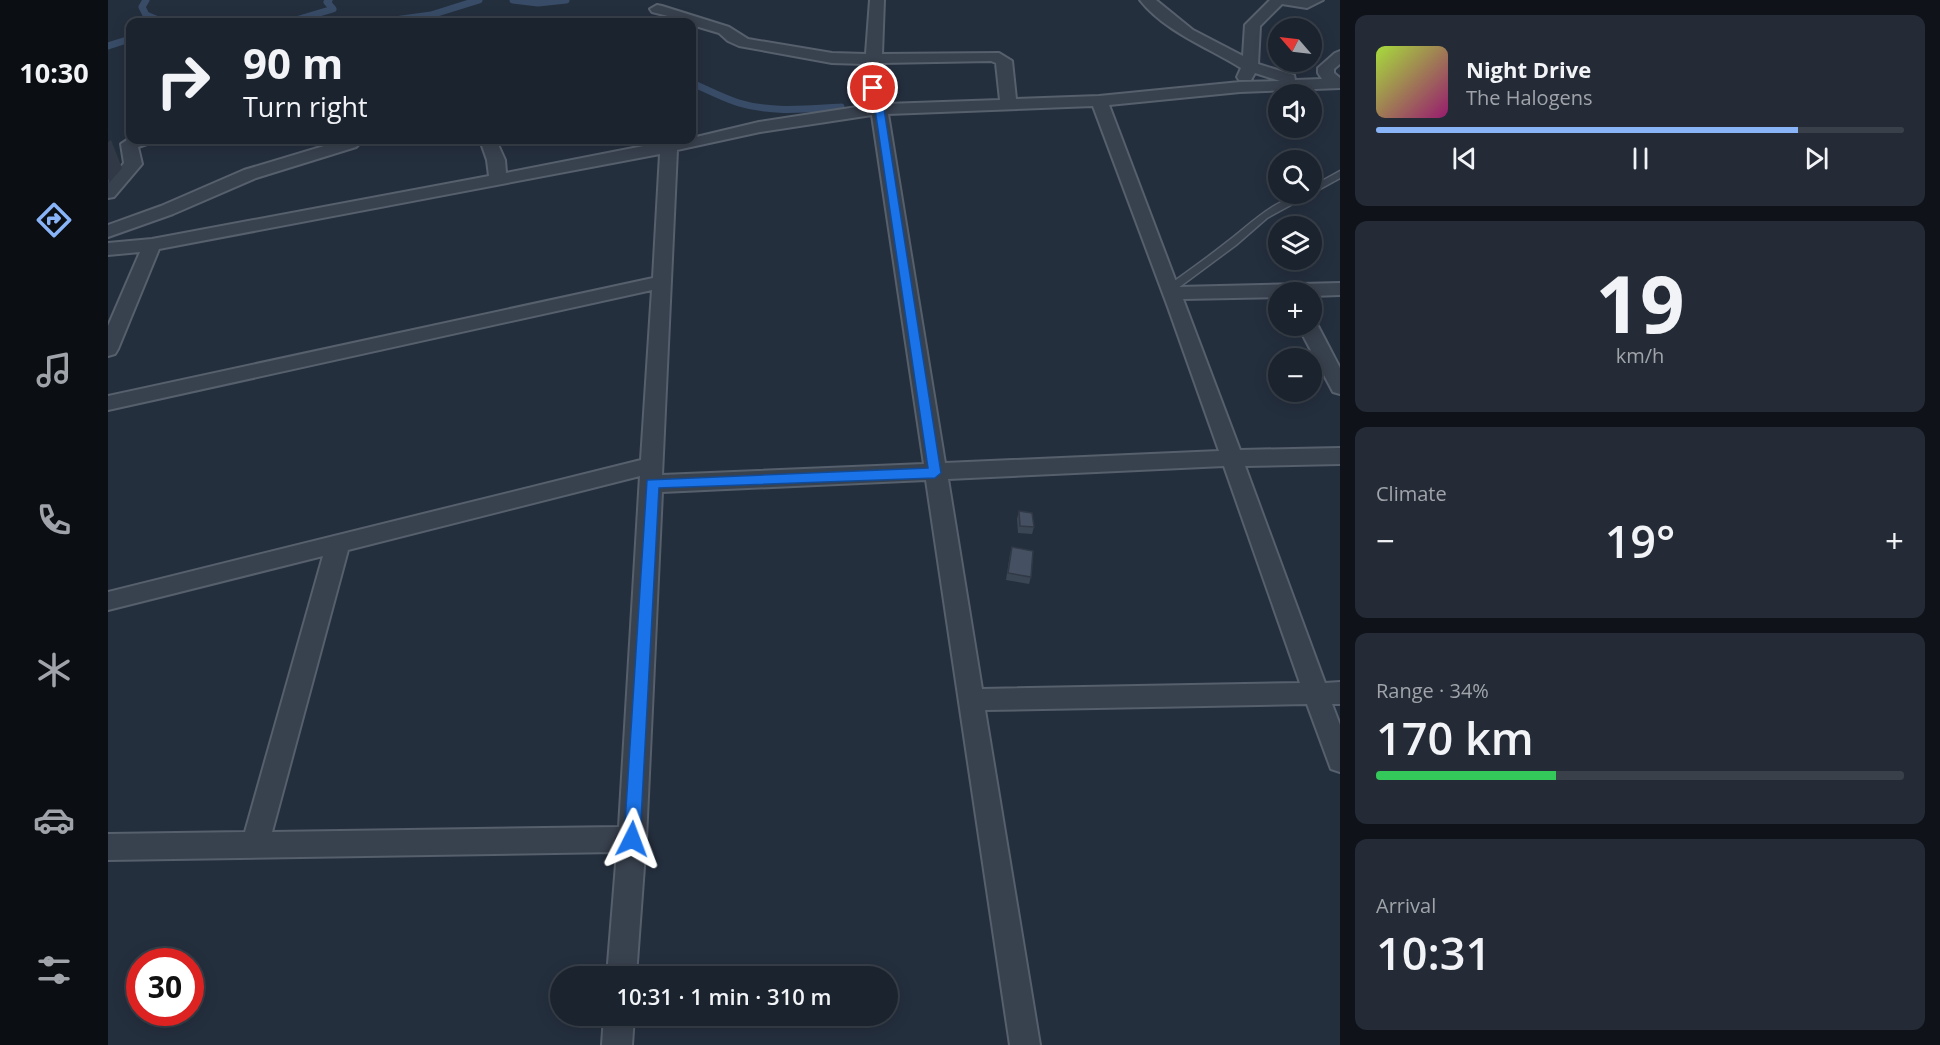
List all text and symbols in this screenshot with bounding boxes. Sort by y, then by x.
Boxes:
north arrow [1268,18,1322,72]
map controls [1268,18,1322,402]
text: 90 m [243,34,343,91]
icon: right [144,42,222,120]
text: 10:30 [19,54,89,91]
text: Night Drive [1466,54,1591,84]
pin [847,62,898,113]
icon: arrive [856,71,889,104]
button: sound [1268,84,1322,138]
text: The Halogens [1466,84,1593,111]
text: Turn right [243,88,368,125]
icon: previous [1448,142,1481,175]
icon: pause [1624,142,1657,175]
icon: next [1800,142,1833,175]
button: search [1268,150,1322,204]
icon: directions [33,199,75,241]
button: layers [1268,216,1322,270]
text: 19 [1595,250,1685,356]
button: + [1268,282,1322,336]
text: km/h [1616,342,1664,369]
button: − [1268,348,1322,402]
icon: music [33,349,75,391]
text: Climate [1376,480,1447,507]
icon: phone [33,499,75,541]
text: 19° [1605,510,1675,571]
text: − [1376,518,1395,563]
text: + [1885,518,1904,563]
icon: climate [33,649,75,691]
text: Range · 34% [1376,677,1489,704]
text: 170 km [1376,707,1534,768]
icon: car [33,799,75,841]
position arrow [600,807,664,871]
text: Arrival [1376,892,1436,919]
text: 10:31 [1376,922,1491,983]
speed limit sign: 30 [126,948,204,1026]
icon: filters [33,949,75,991]
text: 10:31 · 1 min · 310 m [616,981,832,1011]

